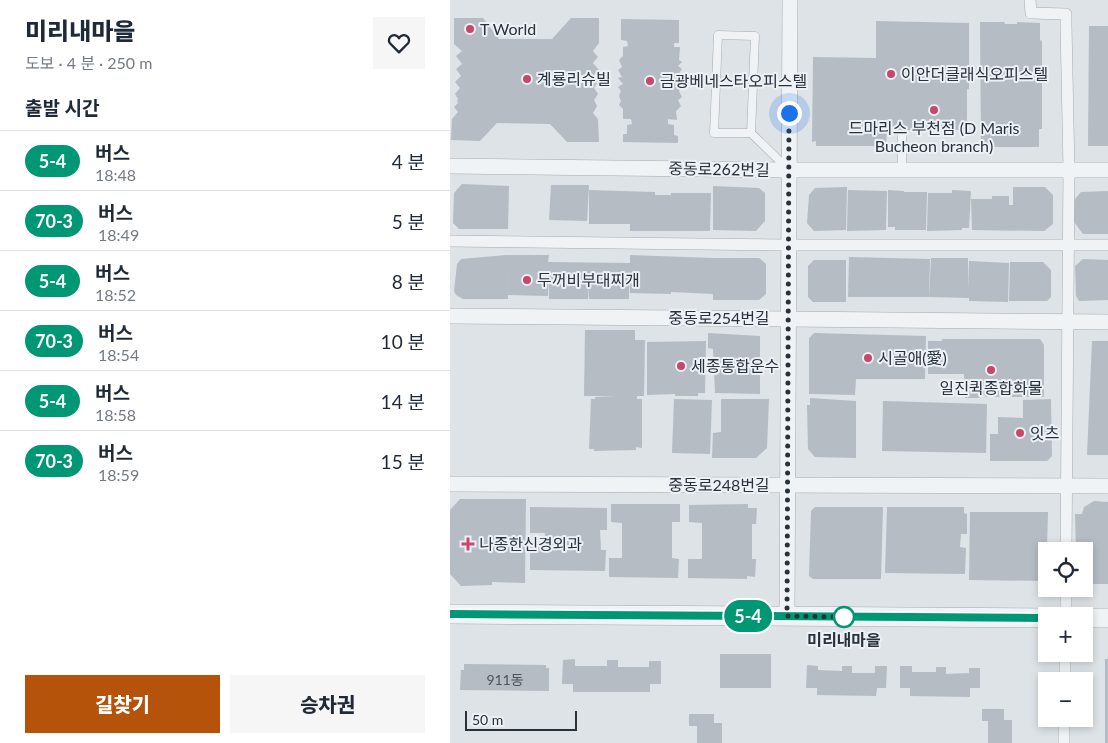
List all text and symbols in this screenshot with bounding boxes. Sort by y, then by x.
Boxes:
text: 미리내마을 [25,16,135,45]
button: heart [373,17,425,69]
place label: T World [480,19,536,38]
marker: T World [464,23,476,35]
text: 도보 · 4 분 · 250 m [25,53,152,72]
place label: 이안더클래식오피스텔 [901,64,1048,83]
marker: 이안더클래식오피스텔 [885,68,897,80]
place label: 계룡리슈빌 [537,69,611,88]
place label: 금광베네스타오피스텔 [660,71,807,90]
marker: 계룡리슈빌 [521,73,533,85]
marker: 금광베네스타오피스텔 [644,75,656,87]
text: 출발 시간 [25,96,100,119]
your location [777,101,802,126]
marker: 드마리스 부천점 (D Maris Bucheon branch) [928,104,940,116]
place label: 드마리스 부천점 (D Maris Bucheon branch) [849,118,1020,155]
text: 버스 [95,141,130,164]
text: 5-4 [39,150,66,172]
text: 4 분 [392,150,425,173]
street label: 중동로262번길 [668,158,770,179]
text: 18:48 [95,165,136,184]
text: 버스 [98,201,133,224]
text: 70-3 [35,210,73,232]
text: 5 분 [392,210,425,233]
text: 18:49 [98,225,139,244]
text: 버스 [95,261,130,284]
text: 5-4 [39,270,66,292]
text: 8 분 [392,270,425,293]
place label: 두꺼비부대찌개 [537,270,640,289]
marker: 두꺼비부대찌개 [521,274,533,286]
text: 18:52 [95,285,136,304]
street label: 중동로254번길 [668,308,770,327]
text: 버스 [98,321,133,344]
text: 70-3 [35,330,73,352]
text: 10 분 [381,330,425,353]
text: 18:54 [98,345,139,364]
place label: 시골애(愛) [878,348,947,367]
marker: 시골애(愛) [862,352,874,364]
place label: 세종통합운수 [691,356,779,375]
marker: 세종통합운수 [675,360,687,372]
marker: 일진퀵종합화물 [985,364,997,376]
place label: 일진퀵종합화물 [939,378,1043,397]
text: 버스 [95,381,130,404]
text: 5-4 [39,390,66,412]
text: 14 분 [381,390,425,413]
text: 18:58 [95,405,136,424]
place label: 잇츠 [1030,423,1059,442]
marker: 잇츠 [1014,427,1026,439]
text: 버스 [98,441,133,464]
text: 70-3 [35,450,73,472]
text: 15 분 [381,450,425,473]
text: 18:59 [98,465,139,484]
street label: 중동로248번길 [668,475,770,494]
place label: 나종한신경외과 [479,534,582,553]
marker: 나종한신경외과 [461,537,475,551]
map controls [1038,542,1093,727]
button: locate [1038,542,1093,597]
line badge: 5-4 [719,600,777,632]
text: 5-4 [734,605,762,627]
marker: 미리내마을 [833,606,855,628]
button: + [1038,607,1093,662]
place label: 미리내마을 [807,630,881,649]
house number: 911동 [486,671,524,688]
button: − [1038,672,1093,727]
button: 길찾기 [25,675,220,733]
button: 승차권 [230,675,425,733]
scale bar [465,708,578,731]
text: 50 m [472,711,503,728]

